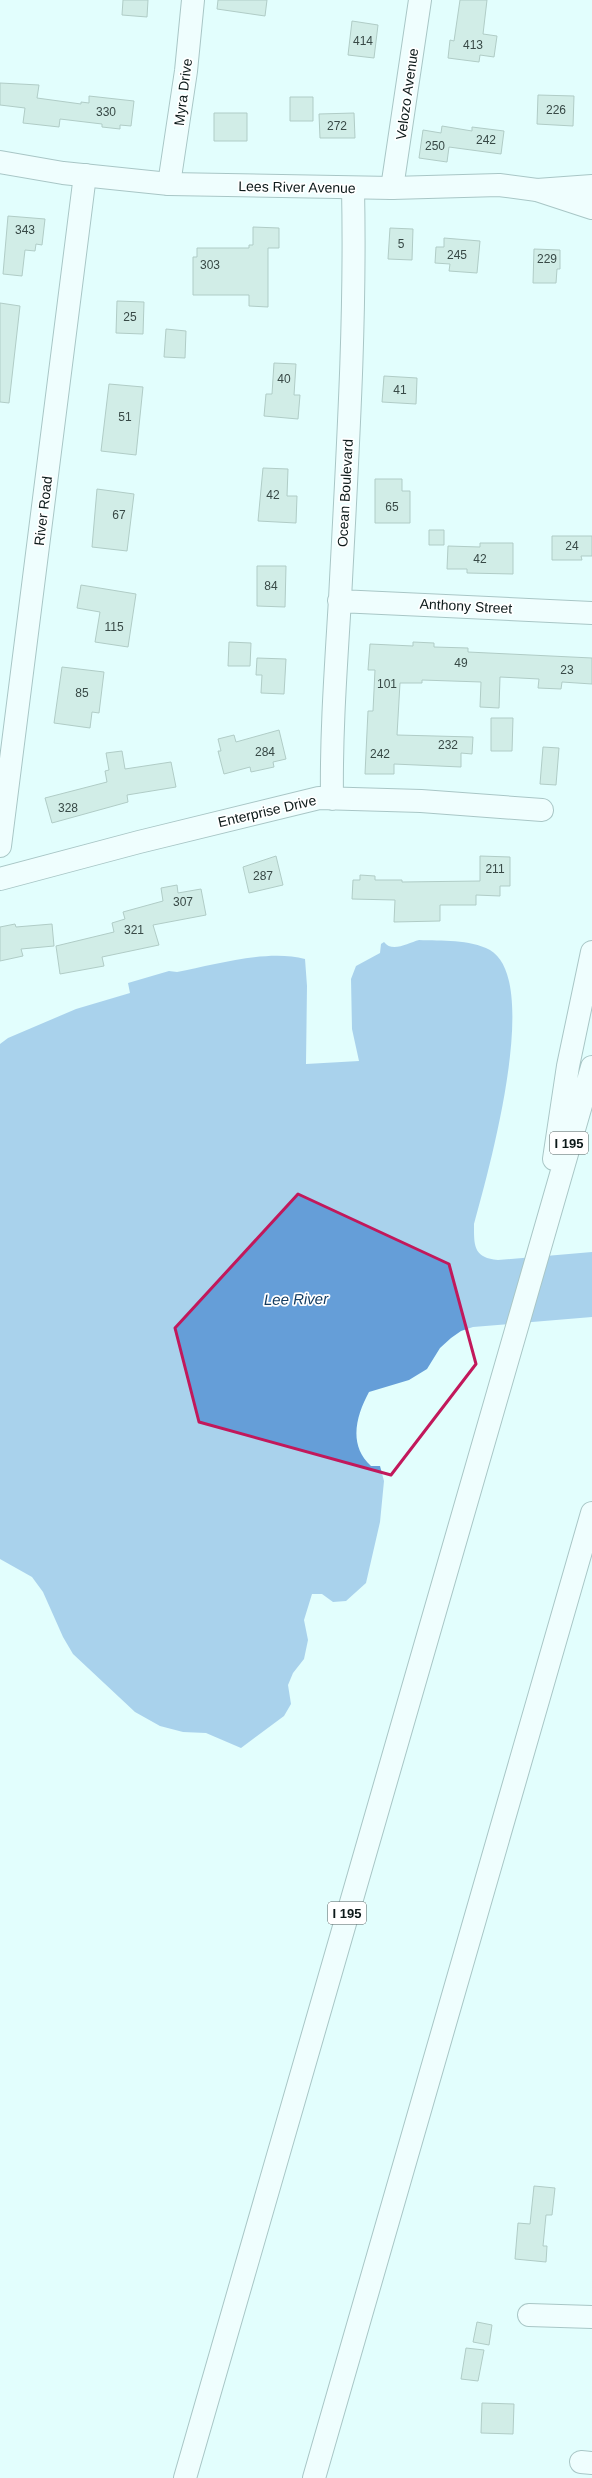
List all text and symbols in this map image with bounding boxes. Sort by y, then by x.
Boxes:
house number: 414 [353,34,373,48]
house number: 413 [463,38,483,52]
street label: Velozo Avenue [393,47,421,141]
street label: Myra Drive [171,57,195,127]
house number: 226 [546,103,566,117]
house number: 330 [96,105,116,119]
house number: 272 [327,119,347,133]
house number: 242 [476,133,496,147]
house number: 250 [425,139,445,153]
street label: Lees River Avenue [238,178,356,196]
house number: 343 [15,223,35,237]
house number: 5 [398,237,405,251]
house number: 245 [447,248,467,262]
house number: 229 [537,252,557,266]
house number: 303 [200,258,220,272]
house number: 25 [123,310,137,324]
house number: 40 [277,372,291,386]
house number: 41 [393,383,407,397]
house number: 51 [118,410,132,424]
street label: Ocean Boulevard [334,439,356,547]
street label: River Road [31,475,55,547]
house number: 42 [266,488,280,502]
house number: 65 [385,500,399,514]
house number: 67 [112,508,126,522]
house number: 24 [565,539,579,553]
house number: 42 [473,552,487,566]
house number: 84 [264,579,278,593]
street label: Anthony Street [419,596,513,616]
house number: 115 [104,620,124,634]
house number: 49 [454,656,468,670]
house number: 23 [560,663,574,677]
house number: 101 [377,677,397,691]
house number: 85 [75,686,89,700]
house number: 232 [438,738,458,752]
house number: 284 [255,745,275,759]
house number: 242 [370,747,390,761]
street label: Enterprise Drive [216,792,318,830]
house number: 328 [58,801,78,815]
house number: 211 [485,862,505,876]
house number: 287 [253,869,273,883]
house number: 307 [173,895,193,909]
house number: 321 [124,923,144,937]
road number: I 195 [550,1132,588,1154]
water label: Lee River [264,1290,329,1308]
road number: I 195 [328,1902,366,1924]

